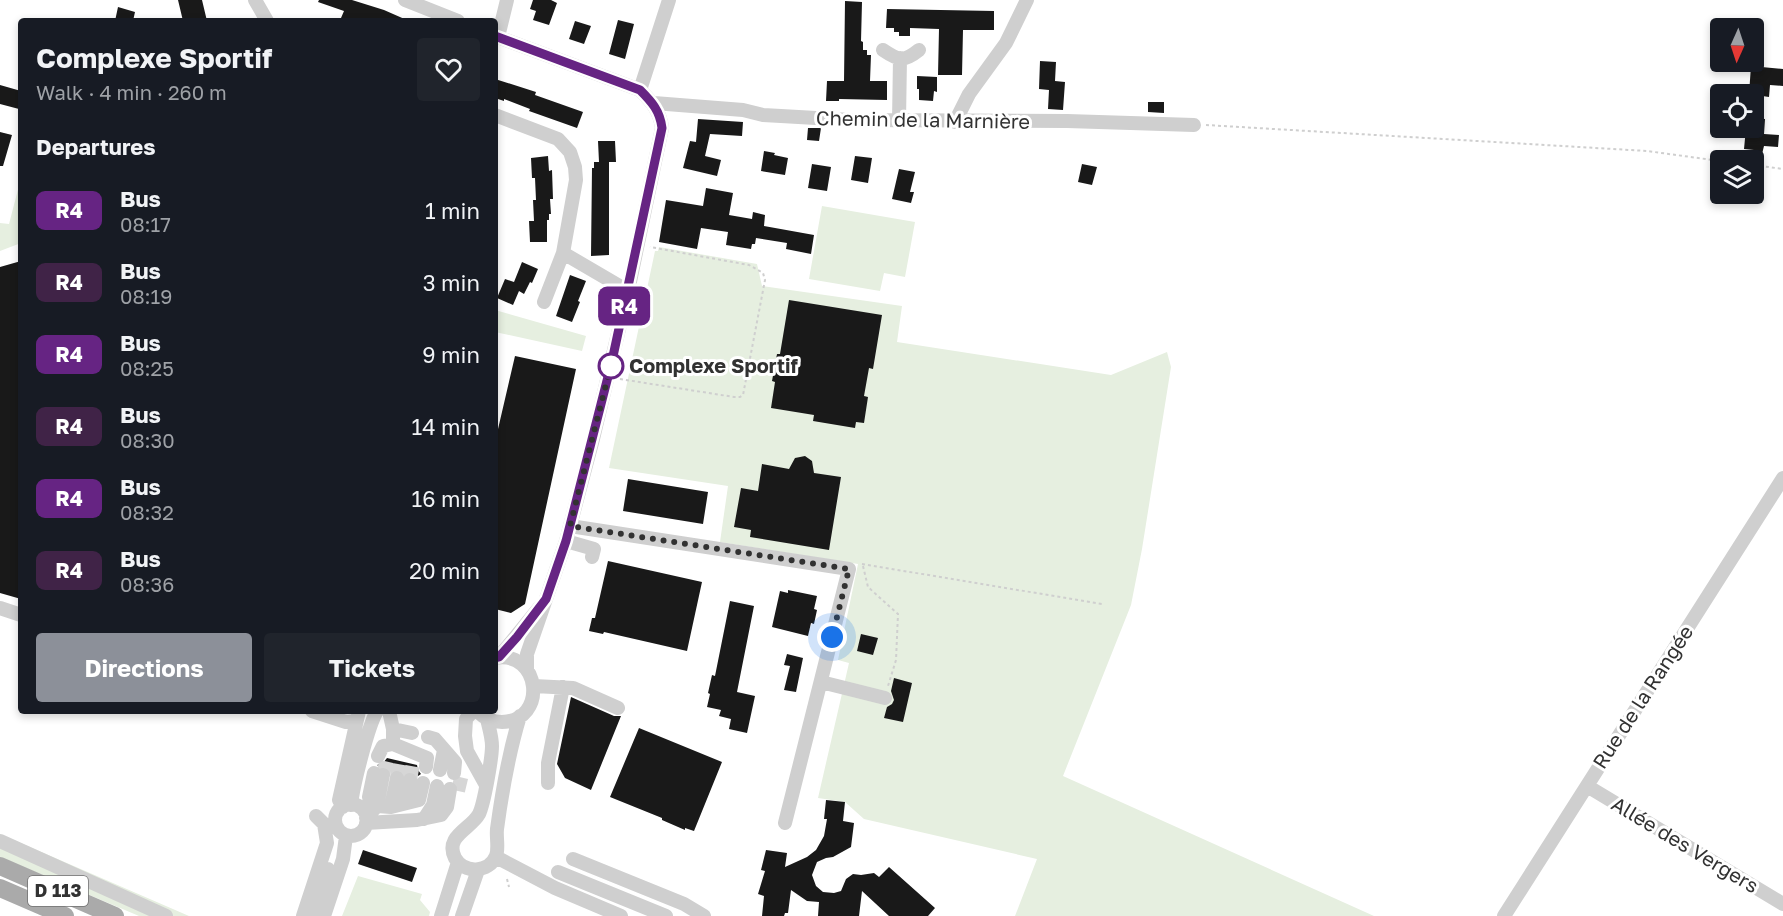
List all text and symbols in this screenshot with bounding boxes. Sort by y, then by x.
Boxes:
north arrow [1710,18,1764,72]
map controls [1710,18,1764,204]
button: heart [417,38,480,101]
text: Complexe Sportif [36,41,272,74]
text: Walk · 4 min · 260 m [36,80,227,104]
button: locate [1710,84,1764,138]
street label: Chemin de la Marnière [816,105,1030,133]
text: Departures [36,133,155,160]
button: layers [1710,150,1764,204]
text: Bus [120,185,161,212]
text: R4 [55,197,83,223]
text: 1 min [425,197,480,224]
text: 08:17 [120,212,171,236]
text: Bus [120,257,161,284]
text: R4 [55,269,83,295]
text: 3 min [423,269,480,296]
text: 08:19 [120,284,172,308]
line badge: R4 [597,286,651,326]
text: R4 [610,293,638,319]
text: Bus [120,329,161,356]
text: R4 [55,341,83,367]
text: 9 min [422,341,480,368]
marker: Complexe Sportif [598,353,624,379]
place label: Complexe Sportif [629,353,798,377]
text: 08:25 [120,356,174,380]
text: Bus [120,401,161,428]
text: R4 [55,413,83,439]
text: 14 min [412,413,480,440]
text: 08:30 [120,428,175,452]
text: Bus [120,473,161,500]
text: R4 [55,485,83,511]
text: 16 min [412,485,480,512]
text: 08:32 [120,500,174,524]
text: Bus [120,545,161,572]
text: R4 [55,557,83,583]
text: 20 min [409,557,480,584]
text: 08:36 [120,572,174,596]
street label: Rue de la Rangée [1587,620,1697,773]
your location [817,622,847,652]
button: Directions [36,633,252,702]
button: Tickets [264,633,480,702]
street label: Allée des Vergers [1608,791,1763,897]
road number: D 113 [28,876,88,906]

